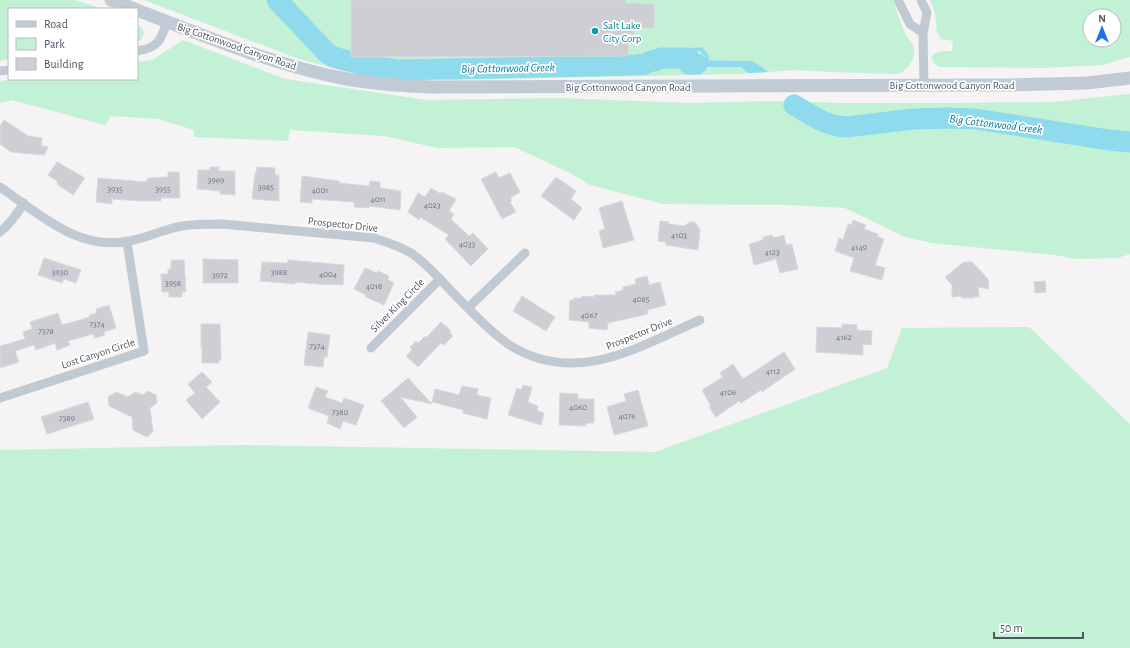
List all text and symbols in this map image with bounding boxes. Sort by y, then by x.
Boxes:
legend [8,8,138,80]
north arrow [1082,8,1122,48]
text: N [1098,13,1106,24]
text: Road [44,18,68,30]
place label: Salt Lake City Corp [603,20,642,44]
street label: Big Cottonwood Canyon Road [176,21,298,72]
marker: Salt Lake City Corp [590,26,600,36]
text: Park [44,38,65,50]
text: Building [44,58,84,70]
water label: Big Cottonwood Creek [461,61,555,75]
street label: Big Cottonwood Canyon Road [889,80,1015,91]
street label: Big Cottonwood Canyon Road [565,82,691,93]
water label: Big Cottonwood Creek [949,112,1044,136]
house number: 3969 [208,176,224,185]
house number: 3985 [258,183,274,192]
house number: 3935 [107,185,123,194]
house number: 3955 [155,185,171,194]
house number: 4001 [312,186,328,195]
house number: 4011 [370,195,386,204]
house number: 4023 [424,201,441,210]
street label: Prospector Drive [307,215,379,234]
house number: 4103 [671,231,687,240]
house number: 4033 [459,240,476,249]
house number: 4149 [851,243,867,252]
house number: 4123 [764,248,780,257]
house number: 3930 [52,268,68,277]
house number: 3988 [271,268,287,277]
house number: 4004 [319,270,338,279]
house number: 3972 [212,271,228,280]
street label: Silver King Circle [368,276,426,334]
house number: 3958 [165,279,181,288]
house number: 4018 [366,282,382,291]
house number: 4085 [632,295,650,304]
house number: 4067 [580,311,598,320]
street label: Prospector Drive [604,315,674,352]
house number: 7374 [89,320,105,329]
house number: 7378 [38,327,54,336]
house number: 4162 [836,333,852,342]
street label: Lost Canyon Circle [60,336,136,371]
house number: 7374 [309,342,325,351]
house number: 4112 [766,367,780,376]
house number: 4106 [720,388,736,397]
house number: 4060 [569,403,587,412]
house number: 7380 [332,408,348,417]
house number: 4076 [618,412,636,421]
house number: 7389 [59,414,75,423]
scale bar [994,614,1083,640]
text: 50 m [1000,622,1023,634]

